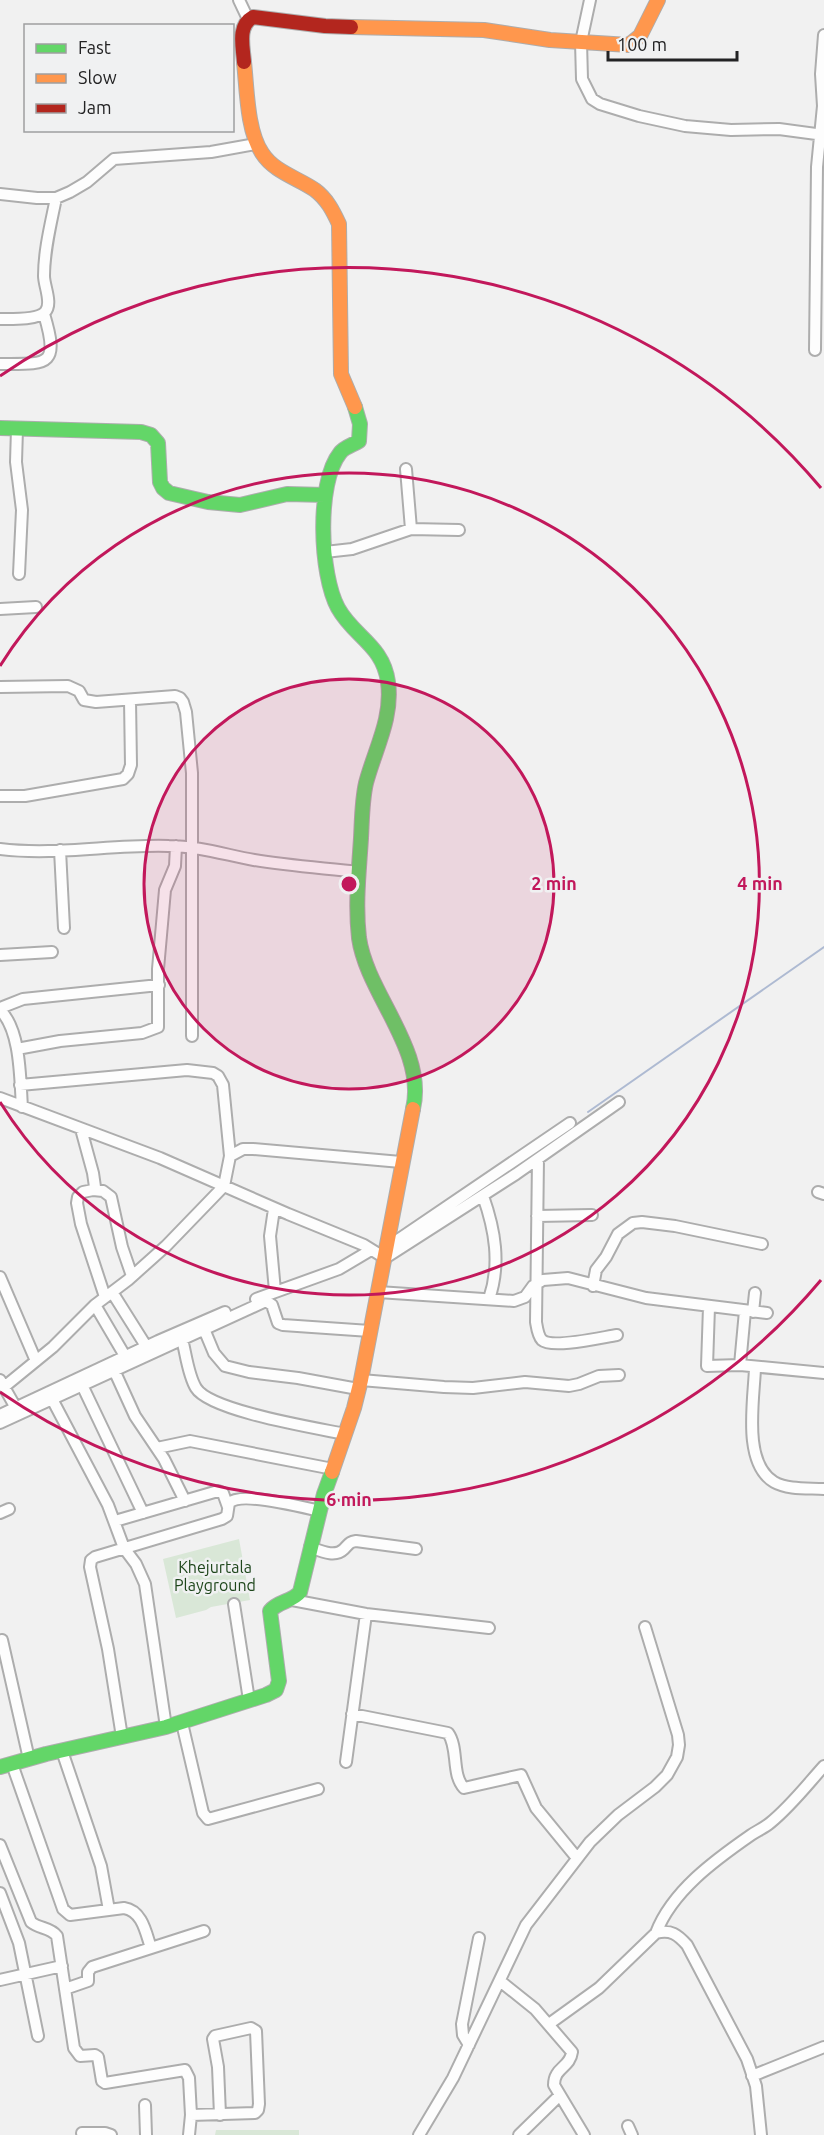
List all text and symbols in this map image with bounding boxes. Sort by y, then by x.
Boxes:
legend [24,24,234,132]
scale bar [608,24,737,62]
text: 100 m [617,34,667,54]
text: Fast [78,37,111,57]
text: Slow [78,67,117,87]
text: Jam [78,97,112,117]
text: 2 min [531,873,577,893]
text: 4 min [737,873,783,893]
centre of rings [339,874,359,894]
text: 6 min [326,1489,372,1509]
park label: Khejurtala Playground [174,1558,256,1594]

